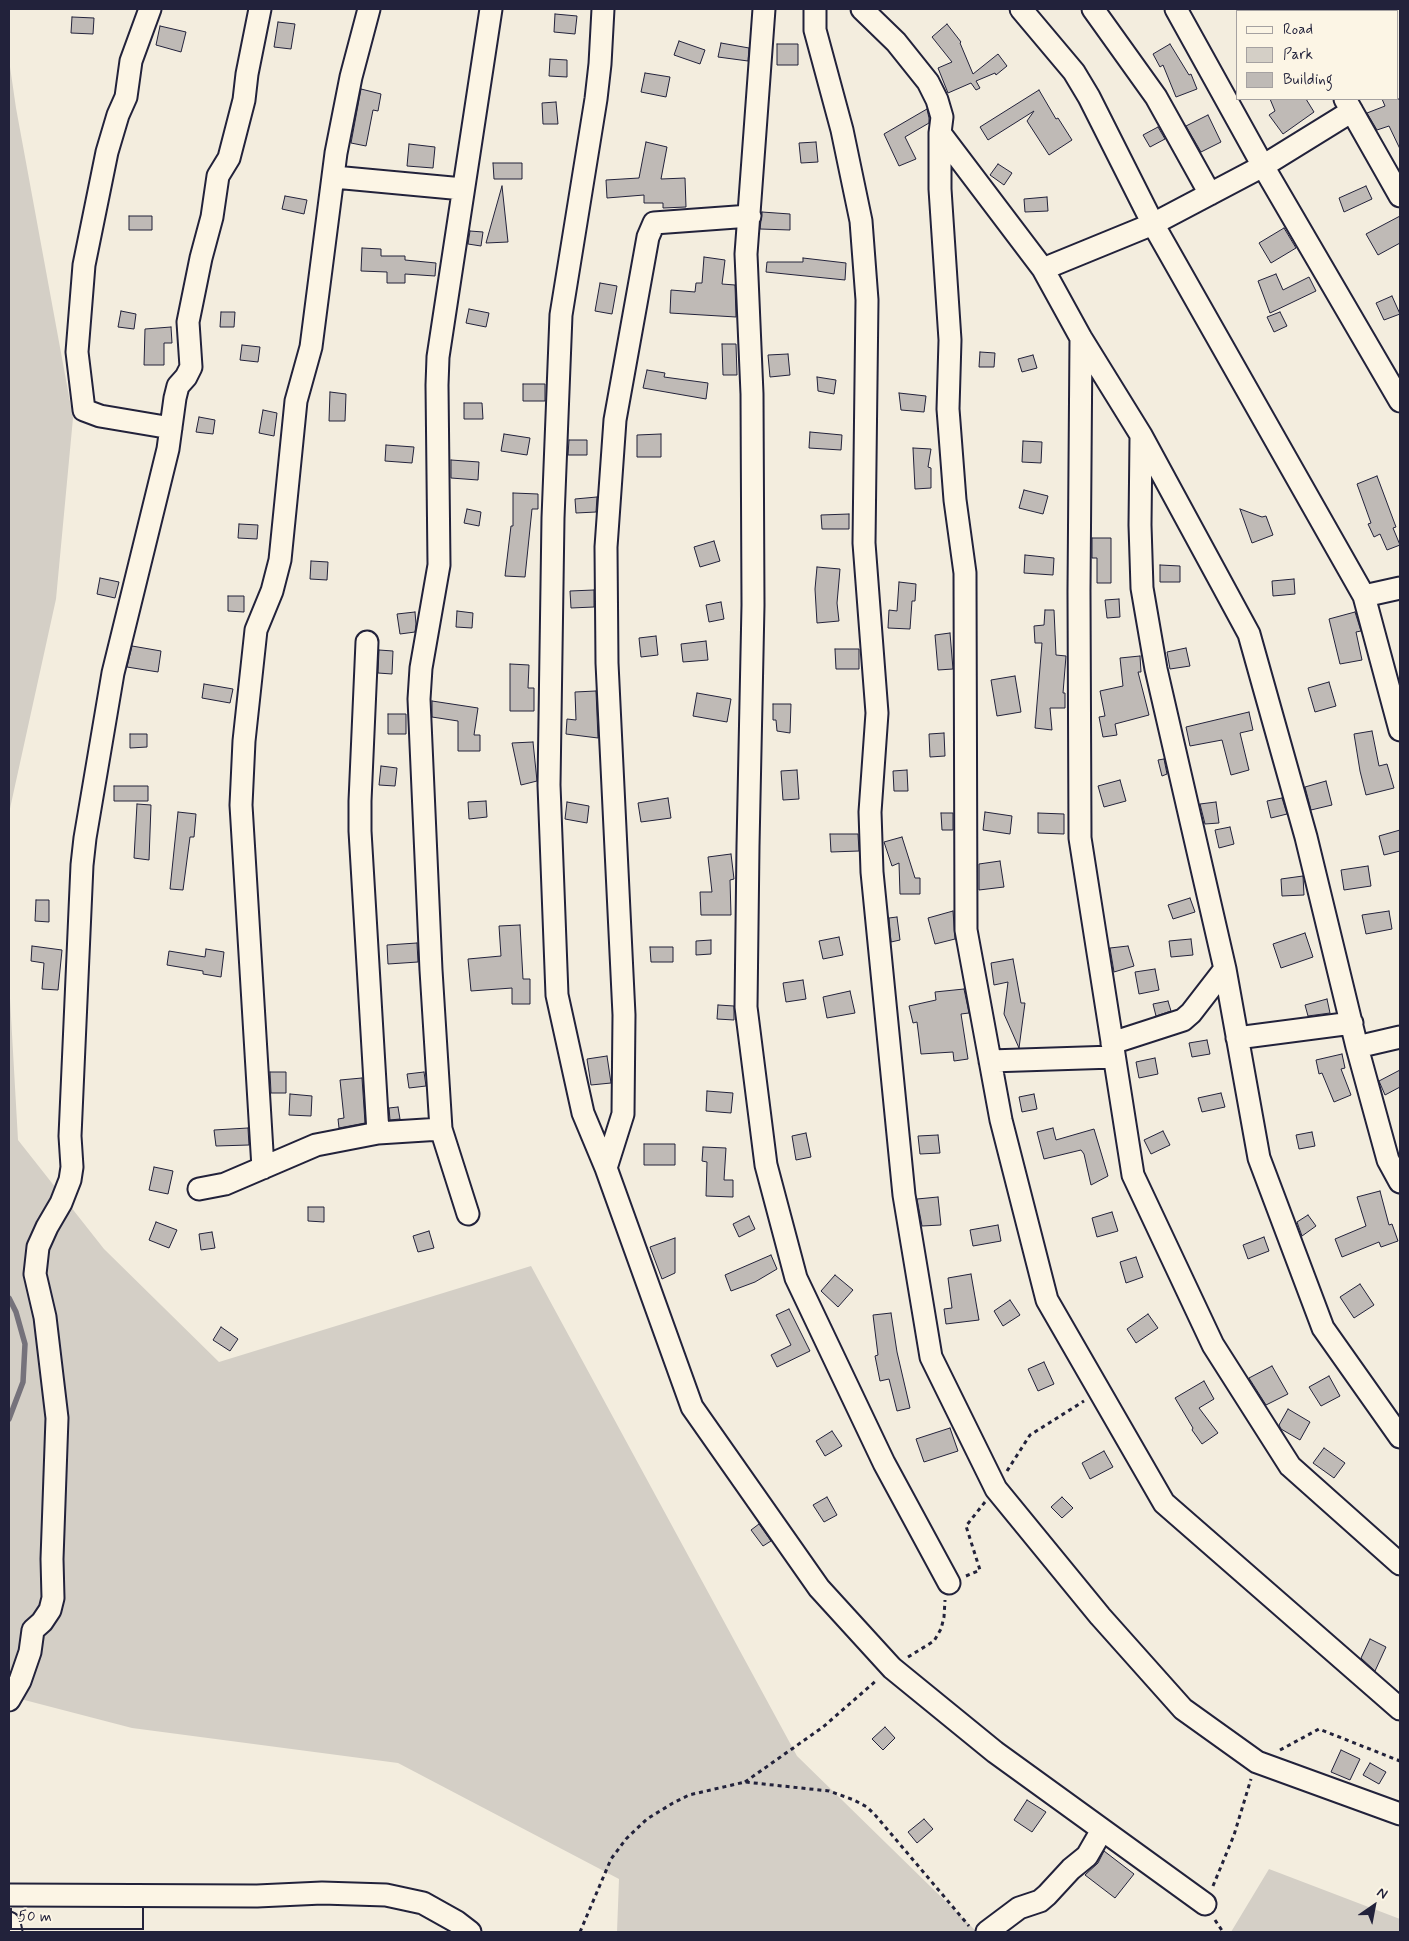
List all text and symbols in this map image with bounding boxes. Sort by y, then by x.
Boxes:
legend [1236,10,1399,100]
text: Road [1283,20,1313,40]
text: Park [1283,45,1313,65]
text: Building [1283,70,1333,90]
north arrow [1349,1881,1399,1931]
text: N [1373,1883,1391,1904]
scale bar [12,1898,146,1930]
text: 50 m [18,1907,52,1927]

